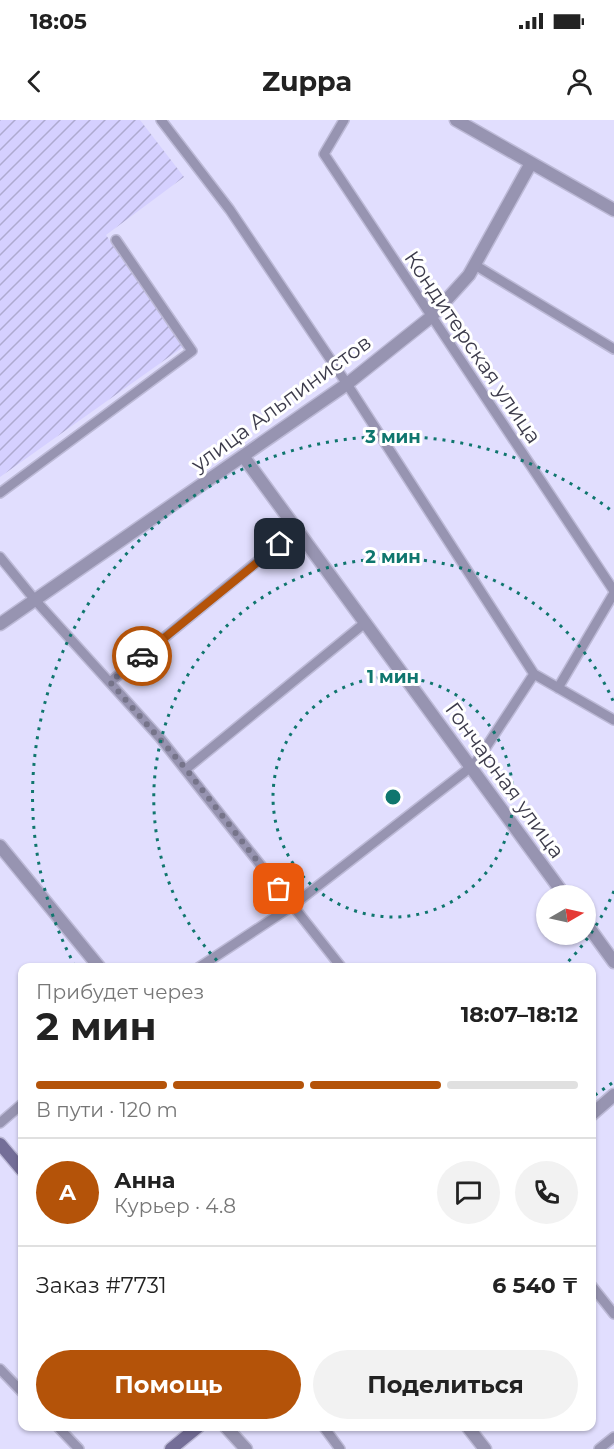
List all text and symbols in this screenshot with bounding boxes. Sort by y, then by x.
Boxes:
text: 18:05 [30,8,87,35]
icon: back [18,65,51,98]
text: Zuppa [262,65,352,98]
icon: person [563,65,596,98]
street label: Кондитерская улица [399,246,547,448]
street label: улица Альпинистов [185,329,376,477]
text: 3 мин [364,426,421,448]
pin [254,518,305,569]
icon: home [263,527,296,560]
text: 2 мин [365,546,421,568]
courier [112,626,172,686]
icon: car [126,640,159,673]
text: 1 мин [367,666,419,688]
street label: Гончарная улица [440,697,570,863]
centre of rings [383,787,403,807]
pin [253,863,304,914]
icon: bag [262,872,295,905]
north arrow [536,885,596,945]
map controls [536,885,596,945]
text: Прибудет через [36,980,204,1004]
text: 18:07–18:12 [461,1001,578,1028]
text: 2 мин [36,1002,157,1050]
text: В пути · 120 m [36,1098,178,1122]
button: chat [437,1161,500,1224]
button: phone [515,1161,578,1224]
text: Анна [114,1167,175,1194]
text: А [59,1179,76,1206]
text: Курьер · 4.8 [114,1194,236,1218]
text: Заказ #7731 [36,1272,167,1299]
text: 6 540 ₸ [492,1272,578,1299]
button: Помощь [36,1350,301,1419]
button: Поделиться [313,1350,578,1419]

